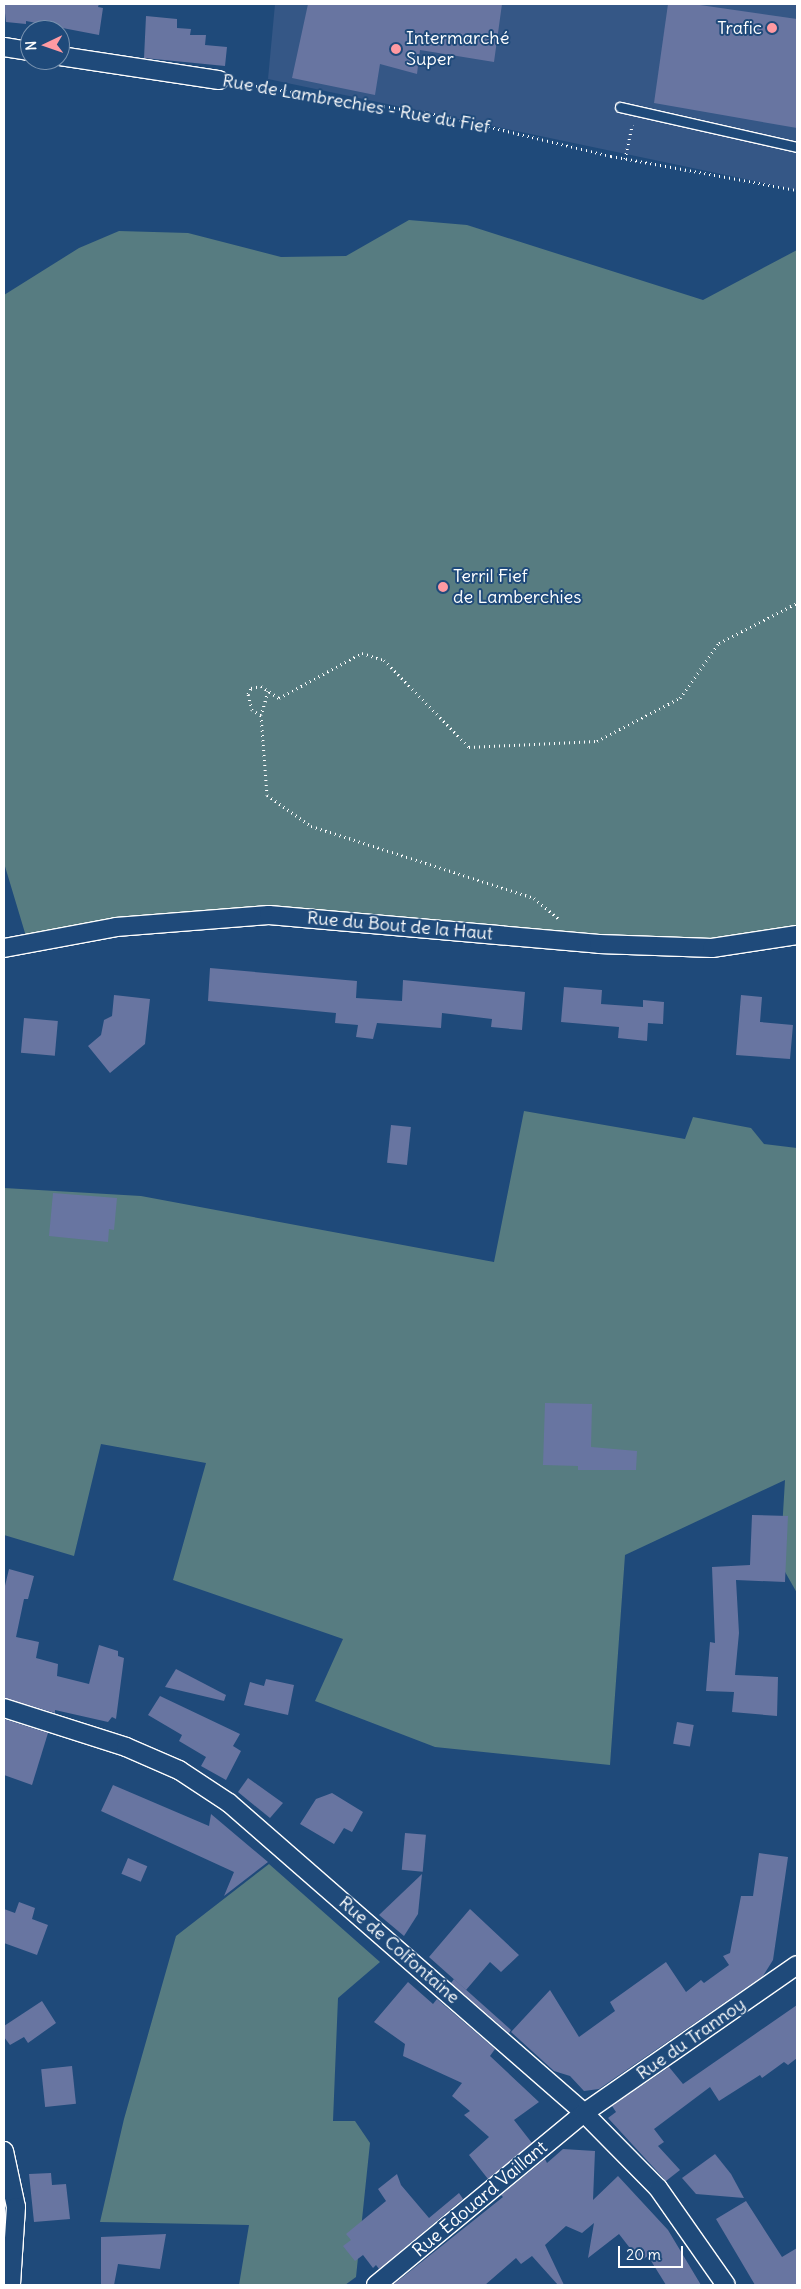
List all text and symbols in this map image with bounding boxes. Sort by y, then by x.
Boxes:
place label: Trafic [717,17,762,39]
north arrow [20,20,70,70]
marker: Trafic [766,22,778,34]
place label: Intermarché Super [406,28,509,70]
text: N [22,40,40,51]
marker: Intermarché Super [390,43,402,55]
street label: Rue de Lambrechies - Rue du Fief [221,70,491,138]
place label: Terril Fief de Lamberchies [453,566,582,608]
marker: Terril Fief de Lamberchies [437,581,449,593]
street label: Rue du Bout de la Haut [306,907,494,945]
street label: Rue de Colfontaine [334,1892,464,2008]
street label: Rue du Trannoy [632,1993,750,2085]
street label: Rue Edouard Vaillant [408,2136,552,2262]
scale bar [621,2236,686,2268]
text: 20 m [626,2245,661,2264]

